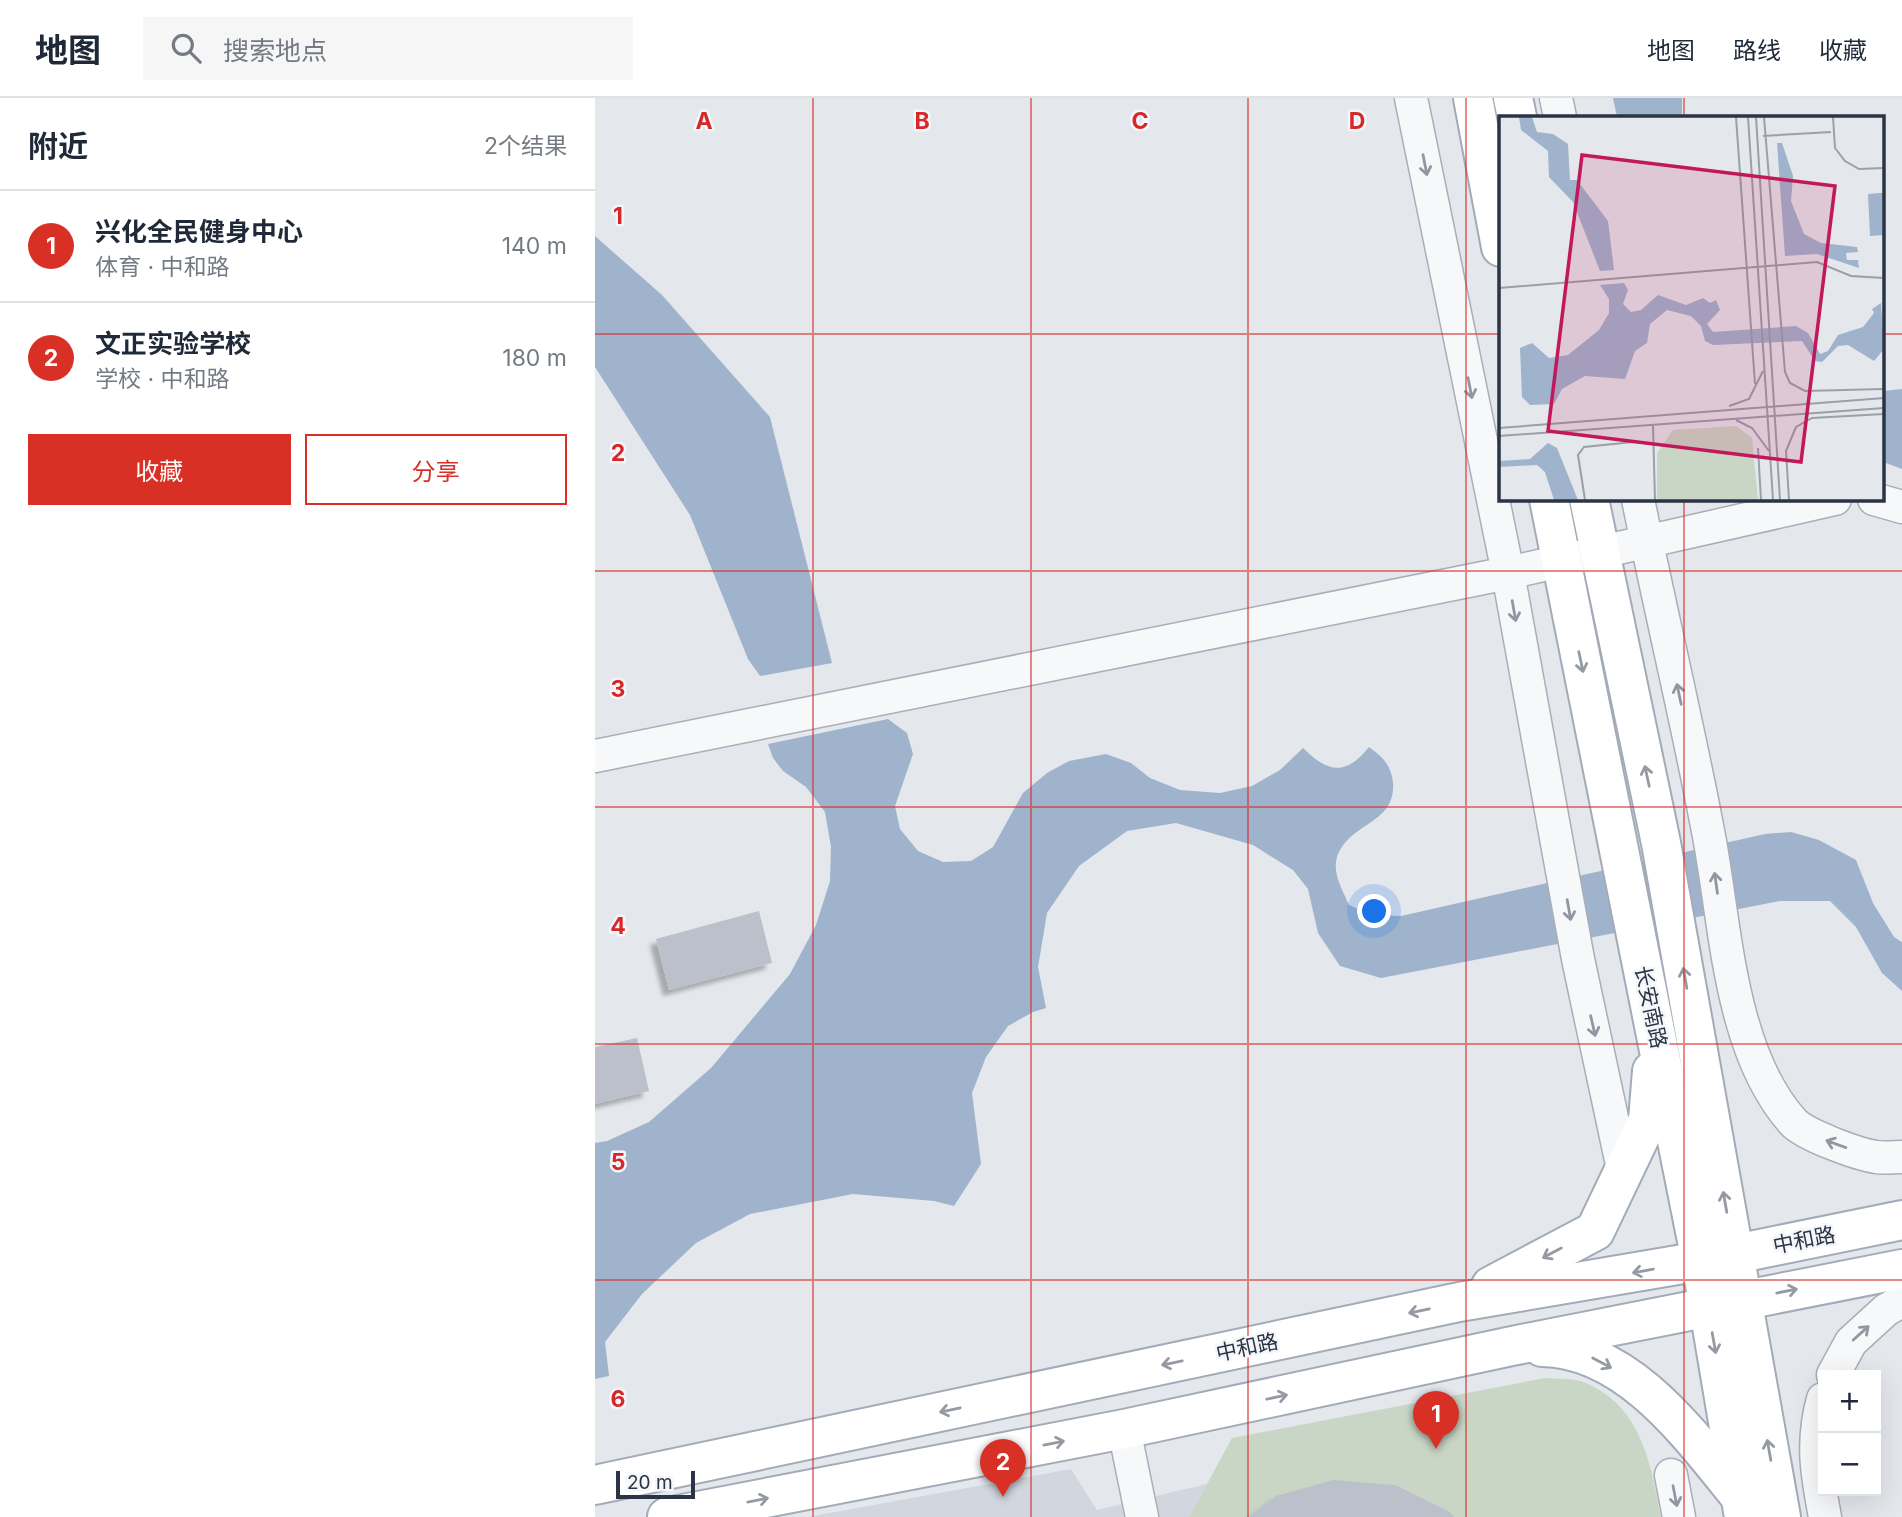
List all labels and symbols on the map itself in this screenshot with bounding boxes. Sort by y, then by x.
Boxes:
text: A [695,107,713,135]
text: B [914,107,930,135]
text: C [1131,107,1149,135]
text: D [1349,107,1365,135]
inset map [1499,116,1885,500]
one-way arrow [1418,153,1432,176]
text: 1 [613,202,623,230]
one-way arrow [1464,376,1477,399]
text: 2 [611,439,625,467]
one-way arrow [1508,599,1522,622]
one-way arrow [1574,650,1588,673]
text: 3 [611,675,625,703]
one-way arrow [1671,683,1685,706]
one-way arrow [1640,765,1654,788]
one-way arrow [1709,872,1722,895]
your location [1357,894,1391,928]
one-way arrow [1563,898,1576,921]
text: 4 [610,912,626,940]
street label: 长安南路 [1630,963,1672,1051]
one-way arrow [1678,967,1691,990]
one-way arrow [1587,1014,1600,1037]
one-way arrow [1826,1136,1847,1149]
text: 5 [611,1148,625,1176]
one-way arrow [1718,1191,1731,1214]
street label: 中和路 [1771,1222,1837,1258]
one-way arrow [1543,1247,1563,1261]
one-way arrow [1632,1265,1655,1278]
one-way arrow [1775,1284,1798,1298]
one-way arrow [1408,1304,1431,1318]
one-way arrow [1852,1324,1869,1341]
street label: 中和路 [1214,1328,1280,1366]
one-way arrow [1708,1332,1721,1354]
one-way arrow [1161,1357,1184,1371]
one-way arrow [1591,1357,1612,1370]
text: 6 [611,1385,625,1413]
one-way arrow [1265,1389,1288,1403]
pin: 1 [1413,1391,1459,1449]
one-way arrow [939,1404,962,1418]
one-way arrow [1042,1435,1065,1449]
pin: 2 [980,1439,1026,1497]
one-way arrow [1762,1439,1775,1462]
scale bar [616,1468,695,1500]
one-way arrow [1668,1484,1682,1507]
one-way arrow [746,1492,769,1506]

